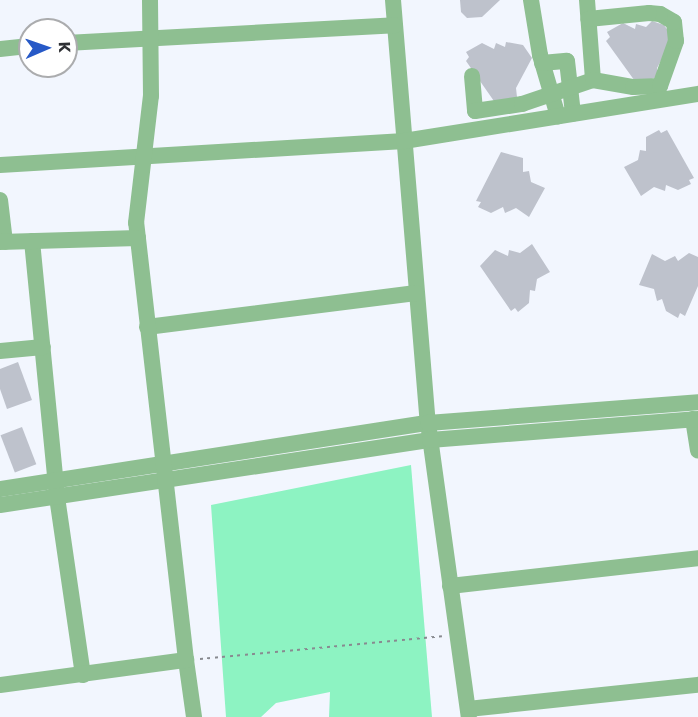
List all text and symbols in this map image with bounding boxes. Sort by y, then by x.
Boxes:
north arrow [18,18,78,78]
text: K [53,41,76,53]

